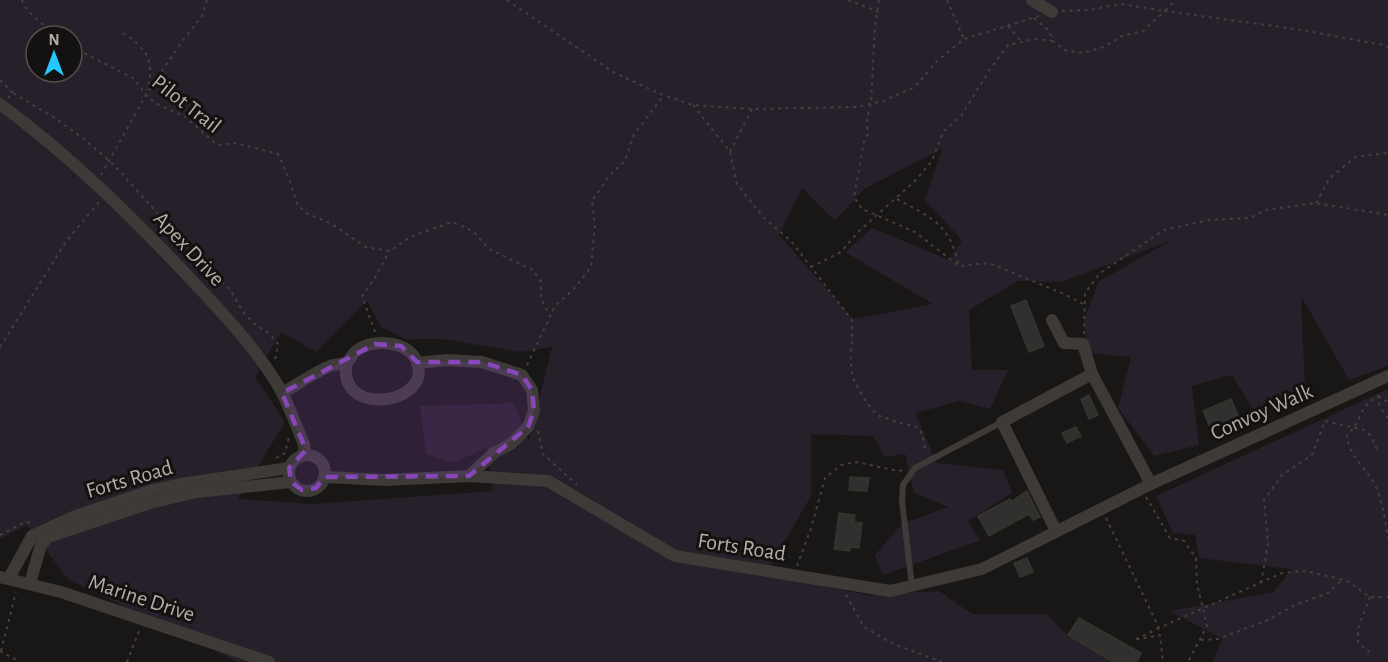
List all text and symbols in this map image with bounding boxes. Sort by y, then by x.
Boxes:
north arrow [24,24,84,84]
text: N [48,32,60,48]
street label: Pilot Trail [148,70,225,137]
street label: Apex Drive [150,207,229,290]
street label: Convoy Walk [1207,380,1316,444]
street label: Forts Road [83,456,175,502]
street label: Forts Road [696,529,788,565]
street label: Marine Drive [86,570,198,625]

